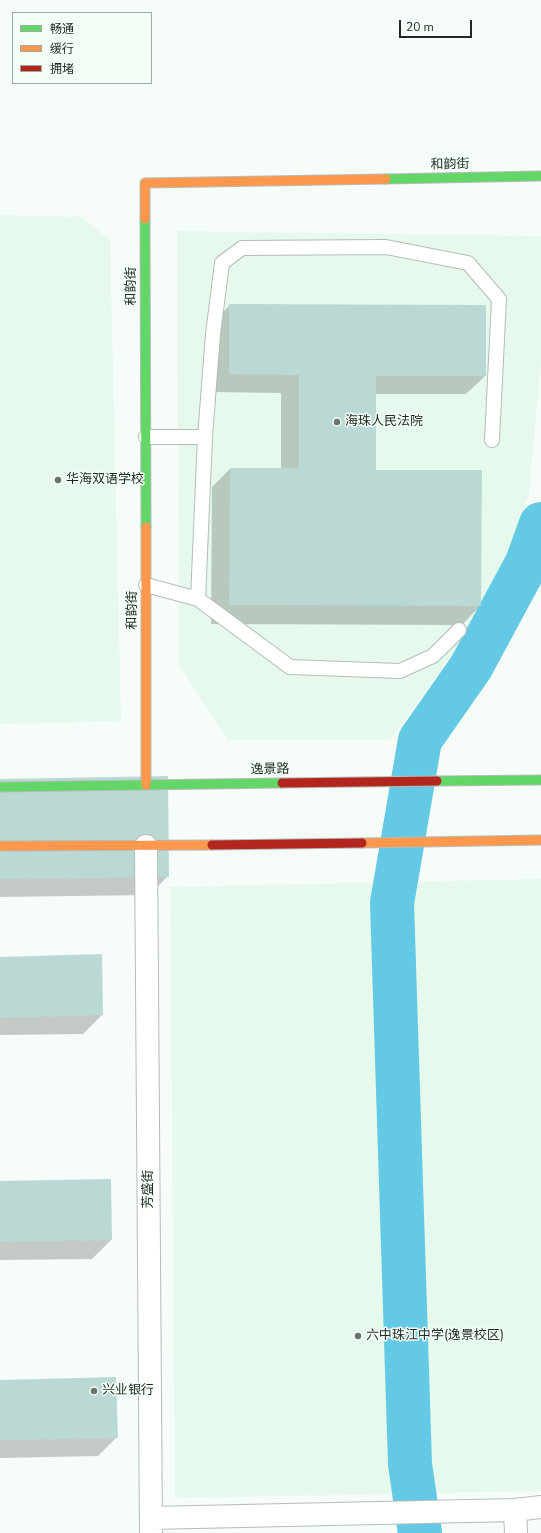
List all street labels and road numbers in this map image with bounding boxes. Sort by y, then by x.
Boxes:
street label: 和韵街 [430,157,470,173]
street label: 和韵街 [124,267,140,305]
street label: 和韵街 [125,591,141,629]
street label: 逸景路 [250,762,290,778]
street label: 芳盛街 [141,1170,157,1208]

